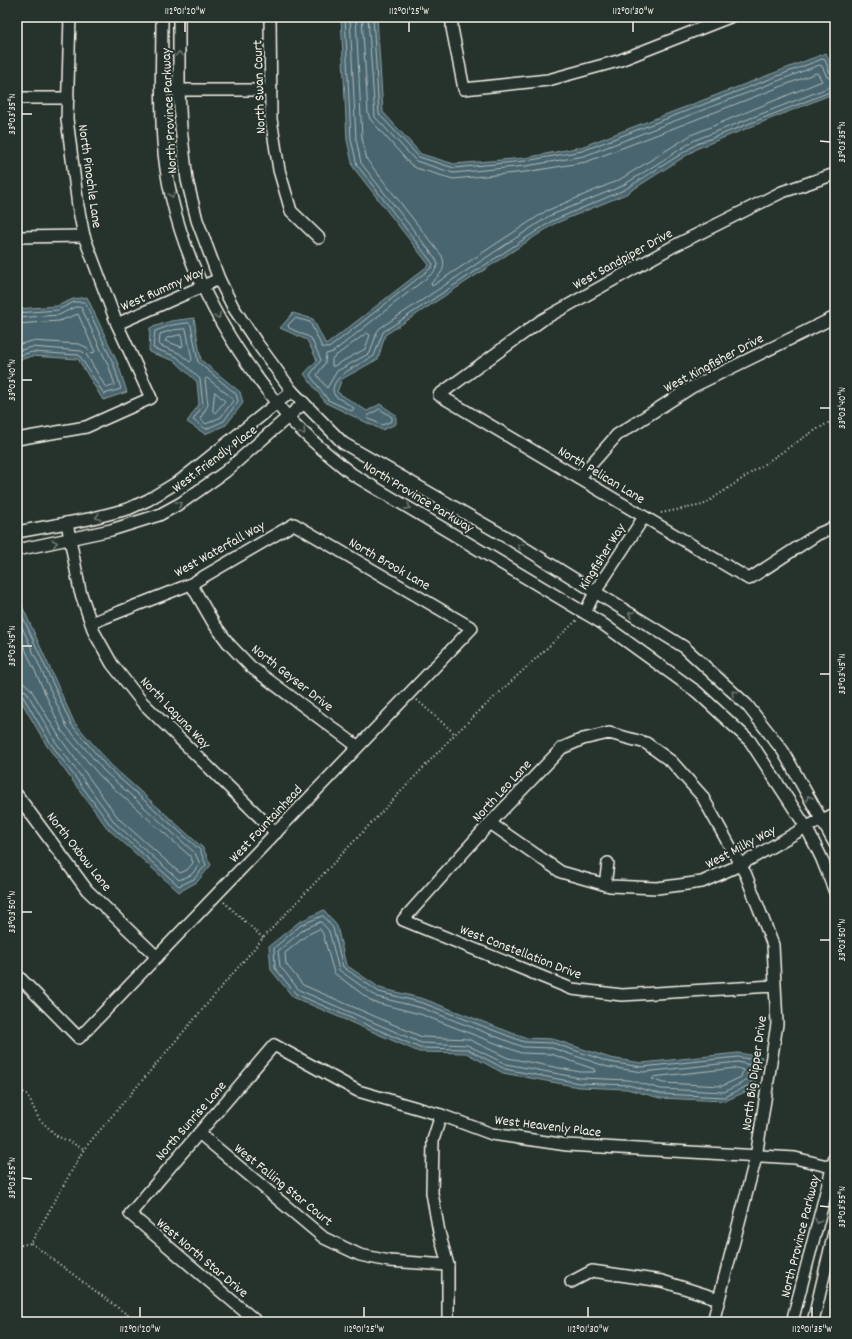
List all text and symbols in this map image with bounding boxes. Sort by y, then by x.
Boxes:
text: 112°01'20"W [165,5,206,19]
text: 112°01'25"W [389,5,429,19]
text: 112°01'30"W [613,5,654,19]
street label: North Swan Court [248,40,272,134]
street label: North Province Parkway [157,47,183,174]
one-way arrow [175,51,183,57]
text: 33°03'35"N [6,93,20,135]
text: 33°03'35"N [836,121,850,163]
street label: North Pinochle Lane [72,123,106,229]
one-way arrow [167,191,176,198]
street label: West Sandpiper Drive [569,224,676,295]
street label: West Rummy Way [118,262,208,317]
one-way arrow [214,312,221,319]
street label: West Kingfisher Drive [661,329,767,399]
text: 33°03'40"N [6,359,20,401]
text: 33°03'40"N [836,387,850,429]
street label: West Friendly Place [168,421,262,498]
one-way arrow [298,427,306,435]
street label: North Pelican Lane [554,442,648,510]
street label: North Province Parkway [359,457,477,539]
one-way arrow [175,502,182,509]
one-way arrow [404,503,411,510]
one-way arrow [95,512,102,521]
street label: West Waterfall Way [171,516,269,583]
street label: Kingfisher Way [574,520,631,594]
street label: North Brook Lane [344,533,434,596]
one-way arrow [52,539,58,548]
one-way arrow [517,543,524,550]
one-way arrow [628,611,635,619]
text: 33°03'45"N [6,625,20,667]
street label: North Geyser Drive [246,640,337,717]
text: 33°03'45"N [836,653,850,695]
street label: North Laguna Way [135,673,215,754]
one-way arrow [731,690,738,697]
street label: North Leo Lane [468,756,537,827]
street label: West Fountainhead [225,781,308,868]
one-way arrow [807,794,814,802]
street label: North Oxbow Lane [41,808,116,896]
street label: West Milky Way [702,821,780,875]
text: 33°03'50"N [6,891,20,933]
text: 33°03'50"N [836,919,850,961]
street label: West Constellation Drive [456,920,584,985]
street label: North Big Dipper Drive [737,1014,773,1132]
street label: North Sunrise Lane [151,1077,232,1166]
street label: West Heavenly Place [493,1111,602,1143]
street label: West Falling Star Court [229,1139,337,1232]
text: 33°03'55"N [6,1157,20,1199]
street label: North Province Parkway [776,1173,826,1300]
text: 33°03'55"N [836,1186,850,1228]
street label: West North Star Drive [151,1214,252,1303]
one-way arrow [814,1218,823,1225]
text: 112°01'20"W [120,1323,161,1337]
text: 112°01'25"W [344,1323,384,1337]
text: 112°01'30"W [568,1323,609,1337]
text: 112°01'35"W [792,1323,832,1337]

